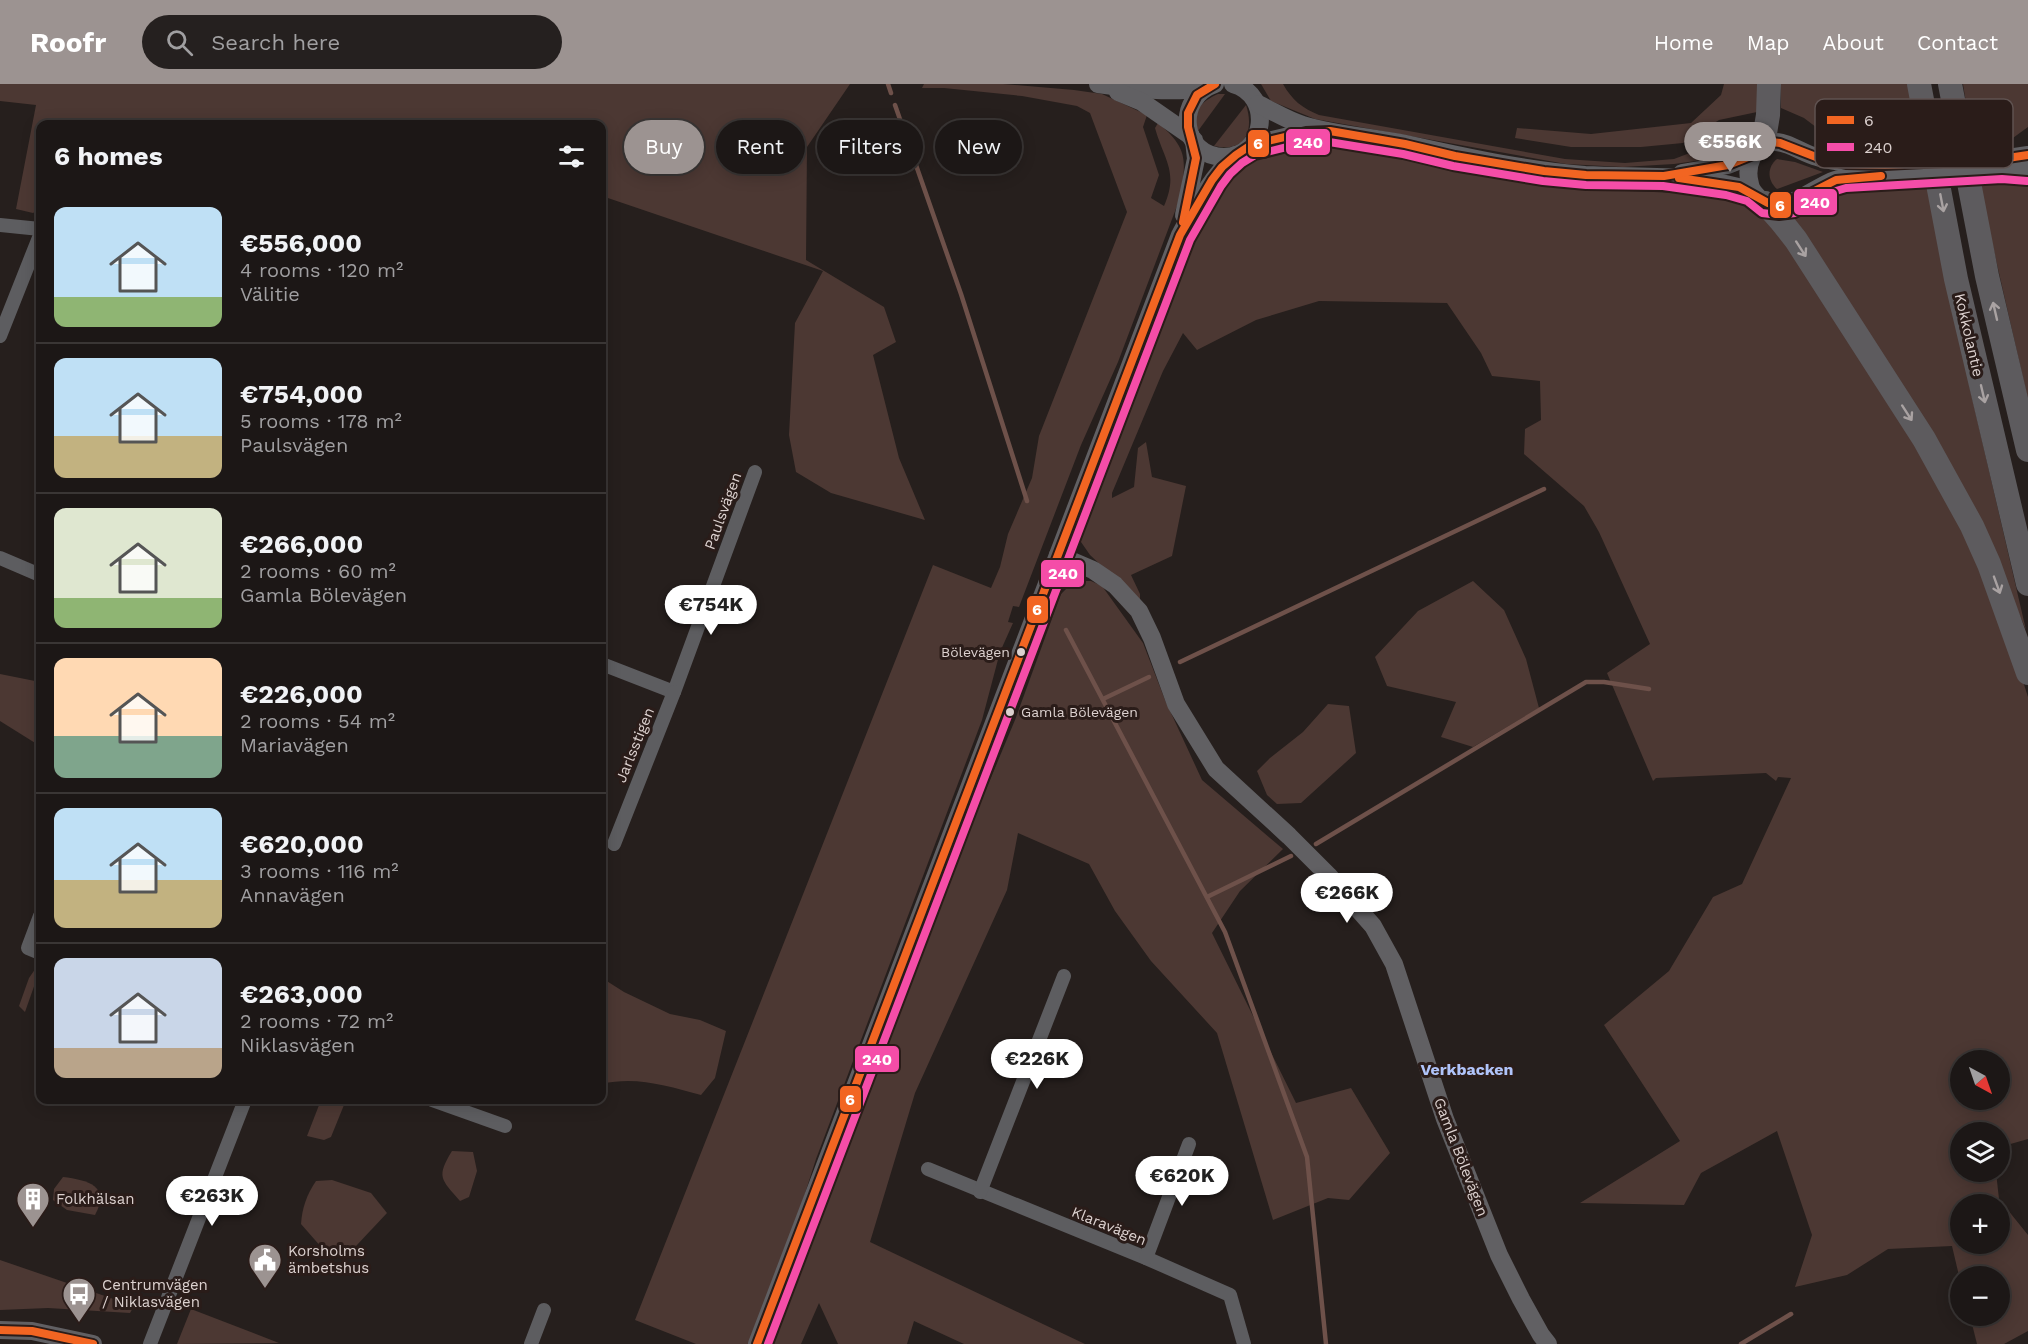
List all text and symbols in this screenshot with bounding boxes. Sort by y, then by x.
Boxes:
search box [142,15,562,69]
text: Roofr [30,26,106,59]
icon: search [163,26,196,59]
text: Search here [211,30,340,55]
text: Home [1654,30,1714,55]
text: Map [1747,30,1790,55]
text: About [1823,30,1884,55]
text: Contact [1917,30,1998,55]
legend [1815,99,2013,168]
text: 6 [1864,111,1874,130]
chip: Buy [624,120,704,174]
chip: Rent [716,120,805,174]
chip: Filters [817,120,923,174]
chip: New [935,120,1022,174]
pin: €556K [1688,122,1772,173]
line badge: 240 [1285,128,1331,156]
line badge: 6 [1247,129,1270,158]
text: €556K [1698,129,1762,153]
text: 240 [1293,133,1323,152]
text: 6 [1253,134,1263,153]
text: 240 [1864,138,1893,157]
icon: filters [555,140,588,173]
text: 6 homes [54,141,163,171]
line badge: 240 [1793,188,1838,216]
line badge: 6 [1769,191,1792,219]
text: 240 [1800,193,1830,212]
one-way arrow [1937,193,1948,213]
text: 6 [1775,196,1785,215]
text: €556,000 [240,228,362,258]
icon: home [102,231,174,303]
one-way arrow [1795,240,1808,257]
text: 4 rooms · 120 m² [240,258,403,282]
text: Välitie [240,282,300,306]
street label: Kokkolantie [1951,291,1987,379]
one-way arrow [1989,302,2001,321]
text: €754,000 [240,379,363,409]
icon: home [102,382,174,454]
one-way arrow [1978,384,1989,403]
one-way arrow [1901,404,1913,420]
text: 5 rooms · 178 m² [240,409,402,433]
text: Paulsvägen [240,433,348,457]
street label: Paulsvägen [701,470,745,552]
text: €266,000 [240,529,363,559]
icon: home [102,532,174,604]
text: 2 rooms · 60 m² [240,559,396,583]
line badge: 240 [1040,559,1085,588]
text: 240 [1048,564,1078,583]
one-way arrow [1992,575,2003,594]
text: Gamla Bölevägen [240,583,407,607]
pin: €754K [669,585,753,636]
text: €754K [679,592,743,616]
line badge: 6 [1026,595,1049,624]
text: 6 [1032,600,1042,619]
place label: Bölevägen [941,644,1010,660]
marker: Bölevägen [1015,646,1027,658]
text: €226,000 [240,679,363,709]
icon: home [102,682,174,754]
place label: Gamla Bölevägen [1021,704,1138,720]
street label: Jarlsstigen [612,705,658,785]
marker: Gamla Bölevägen [1004,706,1016,718]
text: 2 rooms · 54 m² [240,709,395,733]
text: Mariavägen [240,733,349,757]
text: €620,000 [240,829,364,859]
icon: home [102,832,174,904]
text: 3 rooms · 116 m² [240,859,399,883]
pin: €266K [1305,873,1389,924]
text: €266K [1315,880,1379,904]
text: Annavägen [240,883,345,907]
text: €263,000 [240,979,363,1009]
icon: home [102,982,174,1054]
text: 2 rooms · 72 m² [240,1009,393,1033]
text: Niklasvägen [240,1033,355,1057]
pin: €226K [995,1039,1079,1090]
line badge: 240 [854,1045,900,1073]
text: €226K [1005,1046,1069,1070]
text: 240 [862,1050,892,1069]
north arrow [1950,1050,2010,1110]
map controls [1950,1050,2010,1326]
district label: Verkbacken [1420,1060,1514,1079]
line badge: 6 [839,1085,862,1113]
text: 6 [845,1090,855,1109]
street label: Gamla Bölevägen [1430,1095,1492,1219]
button: layers [1950,1122,2010,1182]
pin: €620K [1140,1156,1224,1207]
text: €620K [1149,1163,1215,1187]
pin: €263K [170,1176,254,1227]
building icon: Folkhälsan [15,1181,51,1228]
text: €263K [180,1183,244,1207]
place label: Folkhälsan [56,1190,134,1208]
button: + [1950,1194,2010,1254]
street label: Klaravägen [1069,1203,1149,1249]
public building icon: Korsholms ämbetshus [247,1242,283,1289]
place label: Korsholms ämbetshus [288,1242,369,1277]
button: − [1950,1266,2010,1326]
bus stop icon: Centrumvägen / Niklasvägen [61,1276,97,1323]
place label: Centrumvägen / Niklasvägen [102,1276,208,1311]

